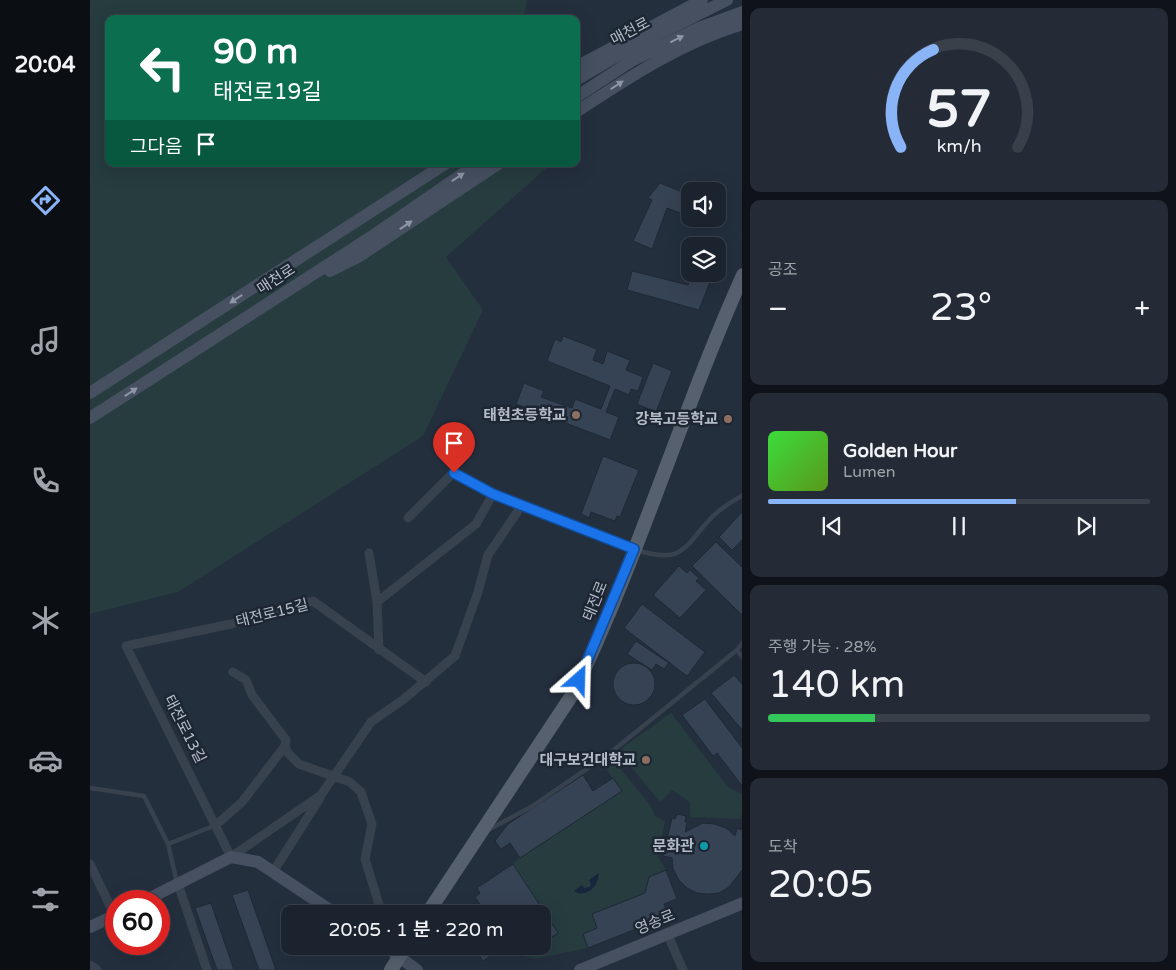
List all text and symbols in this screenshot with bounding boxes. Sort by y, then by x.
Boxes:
street label: 매천로 [607,13,653,49]
text: 90 m [213,31,298,73]
icon: left [130,35,195,100]
one-way arrow [670,35,684,43]
text: 20:04 [15,52,75,78]
text: 57 [926,78,992,141]
text: 태전로19길 [213,79,322,105]
one-way arrow [610,80,624,90]
icon: arrive [192,130,220,158]
text: 그다음 [130,136,182,158]
text: km/h [937,136,981,157]
one-way arrow [451,172,465,182]
map controls [681,182,726,282]
button: sound [681,182,726,227]
icon: directions [28,183,63,218]
one-way arrow [399,220,412,230]
button: layers [681,237,726,282]
street label: 매천로 [254,260,298,298]
text: 공조 [768,260,797,280]
text: 23° [930,285,992,331]
text: − [768,292,788,326]
text: + [1134,292,1150,326]
one-way arrow [229,294,242,303]
icon: music [28,323,63,358]
one-way arrow [124,387,138,396]
place label: 태현초등학교 [483,406,566,424]
marker: 태현초등학교 [570,409,582,421]
place label: 강북고등학교 [635,410,718,428]
marker: 강북고등학교 [722,413,734,425]
pin [433,422,475,473]
icon: arrive [440,429,468,457]
text: Golden Hour [843,440,957,462]
text: Lumen [843,462,895,482]
icon: phone [28,463,63,498]
icon: previous [818,512,846,540]
icon: pause [945,512,973,540]
icon: next [1072,512,1100,540]
street label: 태전로 [579,578,611,624]
street label: 태전로15길 [234,595,310,631]
icon: climate [28,603,63,638]
text: 주행 가능 · 28% [768,637,877,657]
position arrow [552,653,604,705]
text: 140 km [768,662,905,708]
street label: 태전로13길 [160,692,210,766]
icon: car [28,743,63,778]
place label: 대구보건대학교 [539,751,636,769]
marker: 대구보건대학교 [640,754,652,766]
place label: 문화관 [653,837,694,855]
text: 도착 [768,837,797,857]
marker: 문화관 [698,840,710,852]
text: 20:05 [768,862,873,908]
icon: filters [28,882,63,917]
speed limit sign: 60 [105,890,170,955]
street label: 영송로 [632,906,678,938]
text: 20:05 · 1 분 · 220 m [329,919,503,941]

